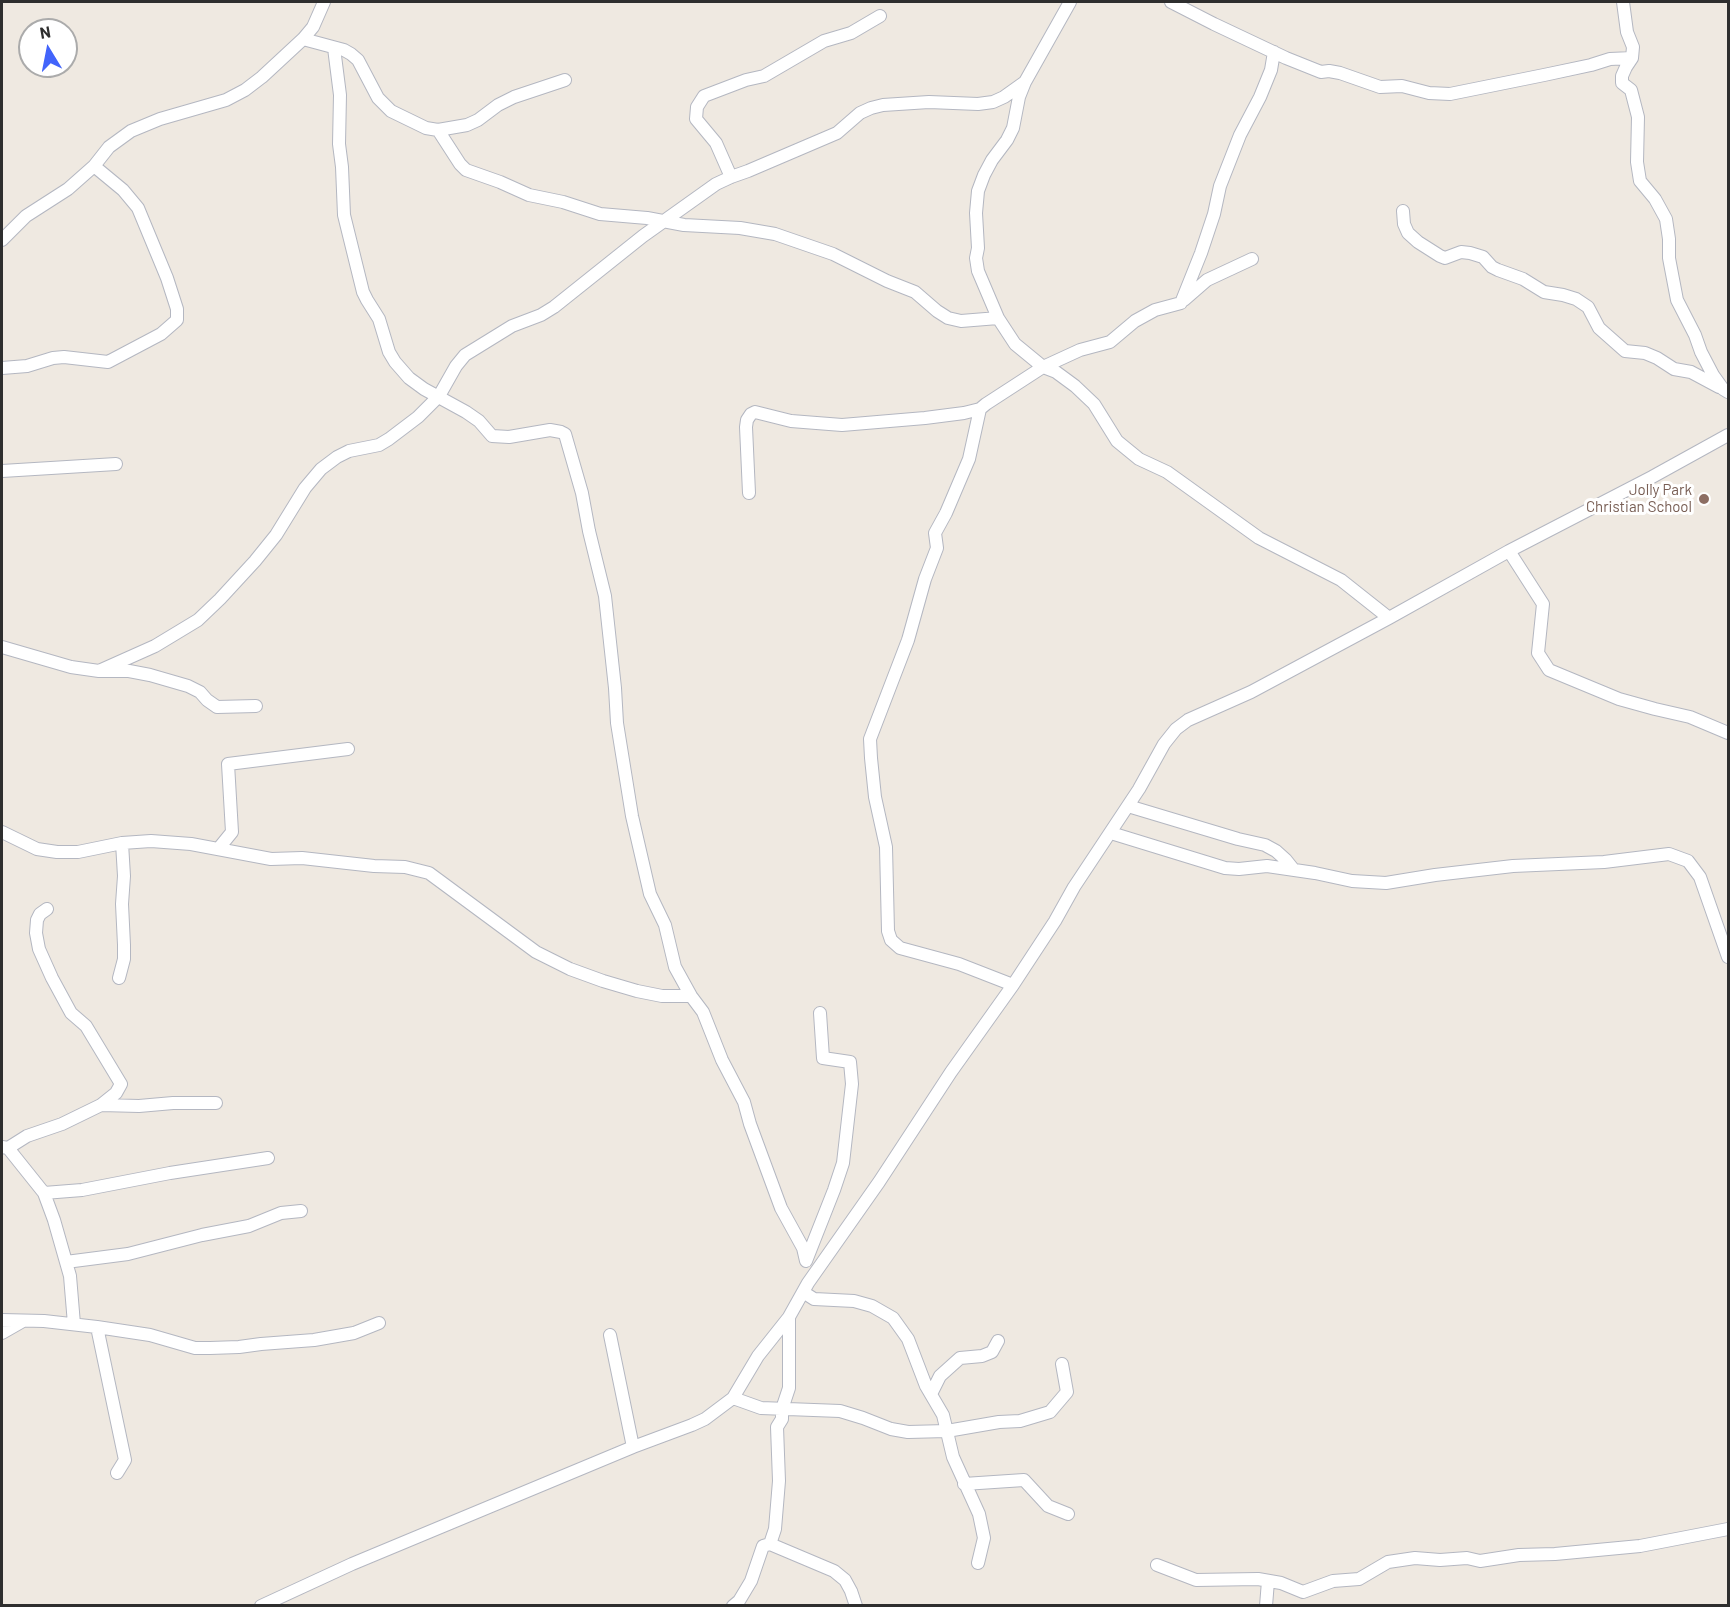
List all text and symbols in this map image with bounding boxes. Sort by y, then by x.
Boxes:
north arrow [18,18,78,78]
text: N [38,21,52,42]
place label: Jolly Park Christian School [1586,481,1692,516]
marker: Jolly Park Christian School [1697,492,1711,506]

